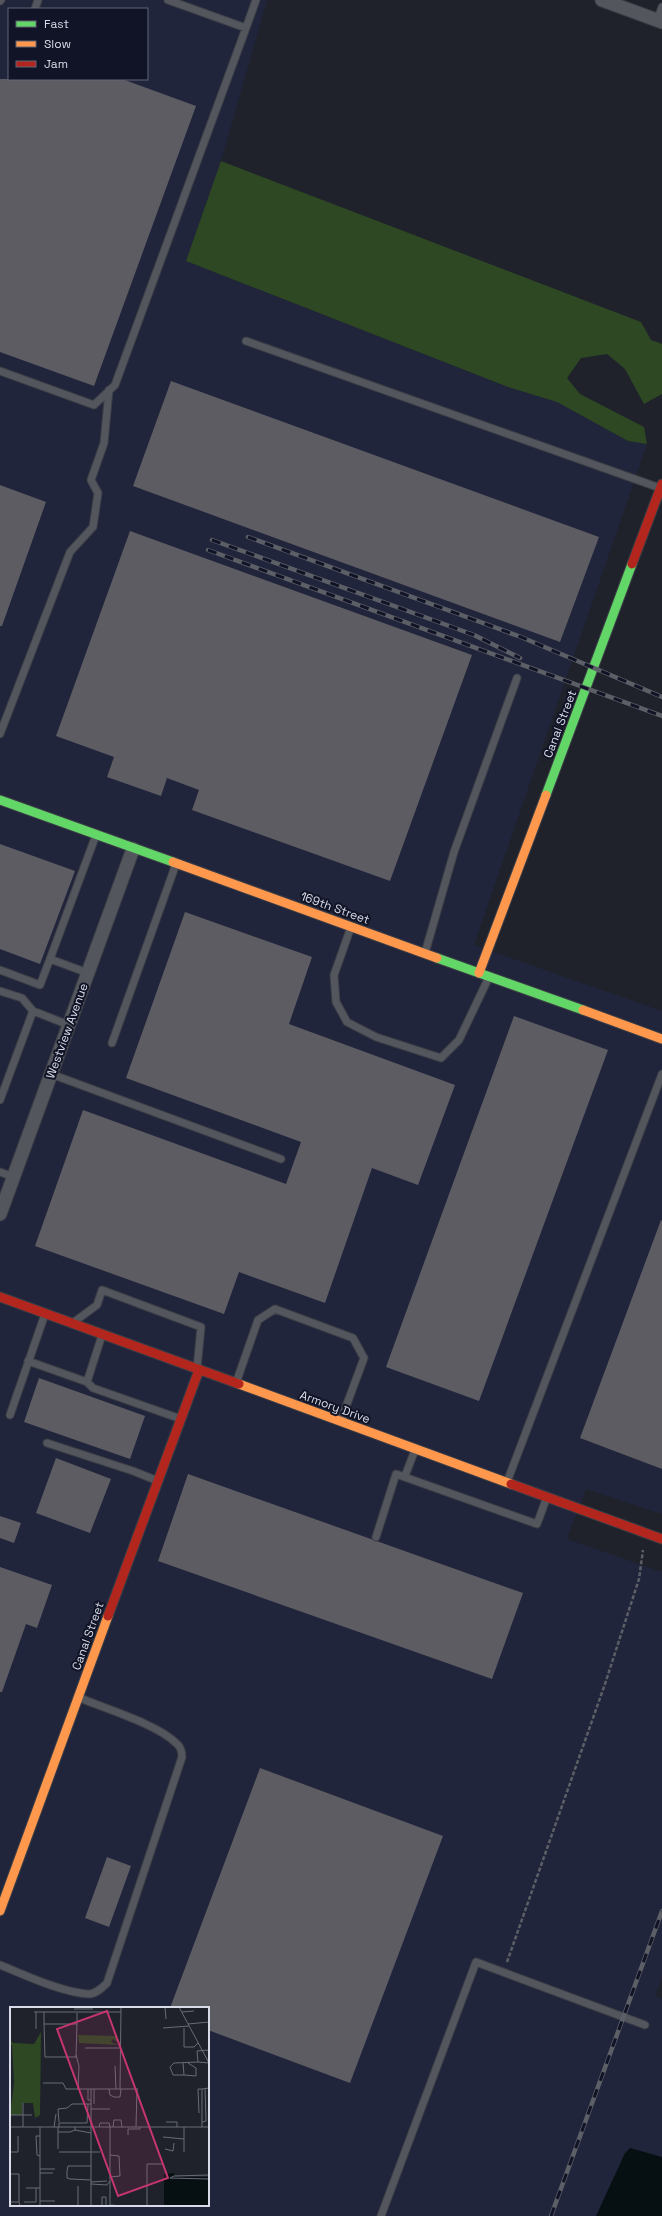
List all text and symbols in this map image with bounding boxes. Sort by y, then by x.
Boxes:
legend [8,8,148,80]
text: Fast [44,16,69,32]
text: Slow [44,36,71,52]
text: Jam [44,56,68,72]
street label: Canal Street [540,688,580,760]
street label: 169th Street [298,888,372,928]
street label: Westview Avenue [42,981,92,1081]
street label: Armory Drive [298,1387,372,1427]
street label: Canal Street [68,1600,108,1672]
inset map [10,2007,209,2206]

